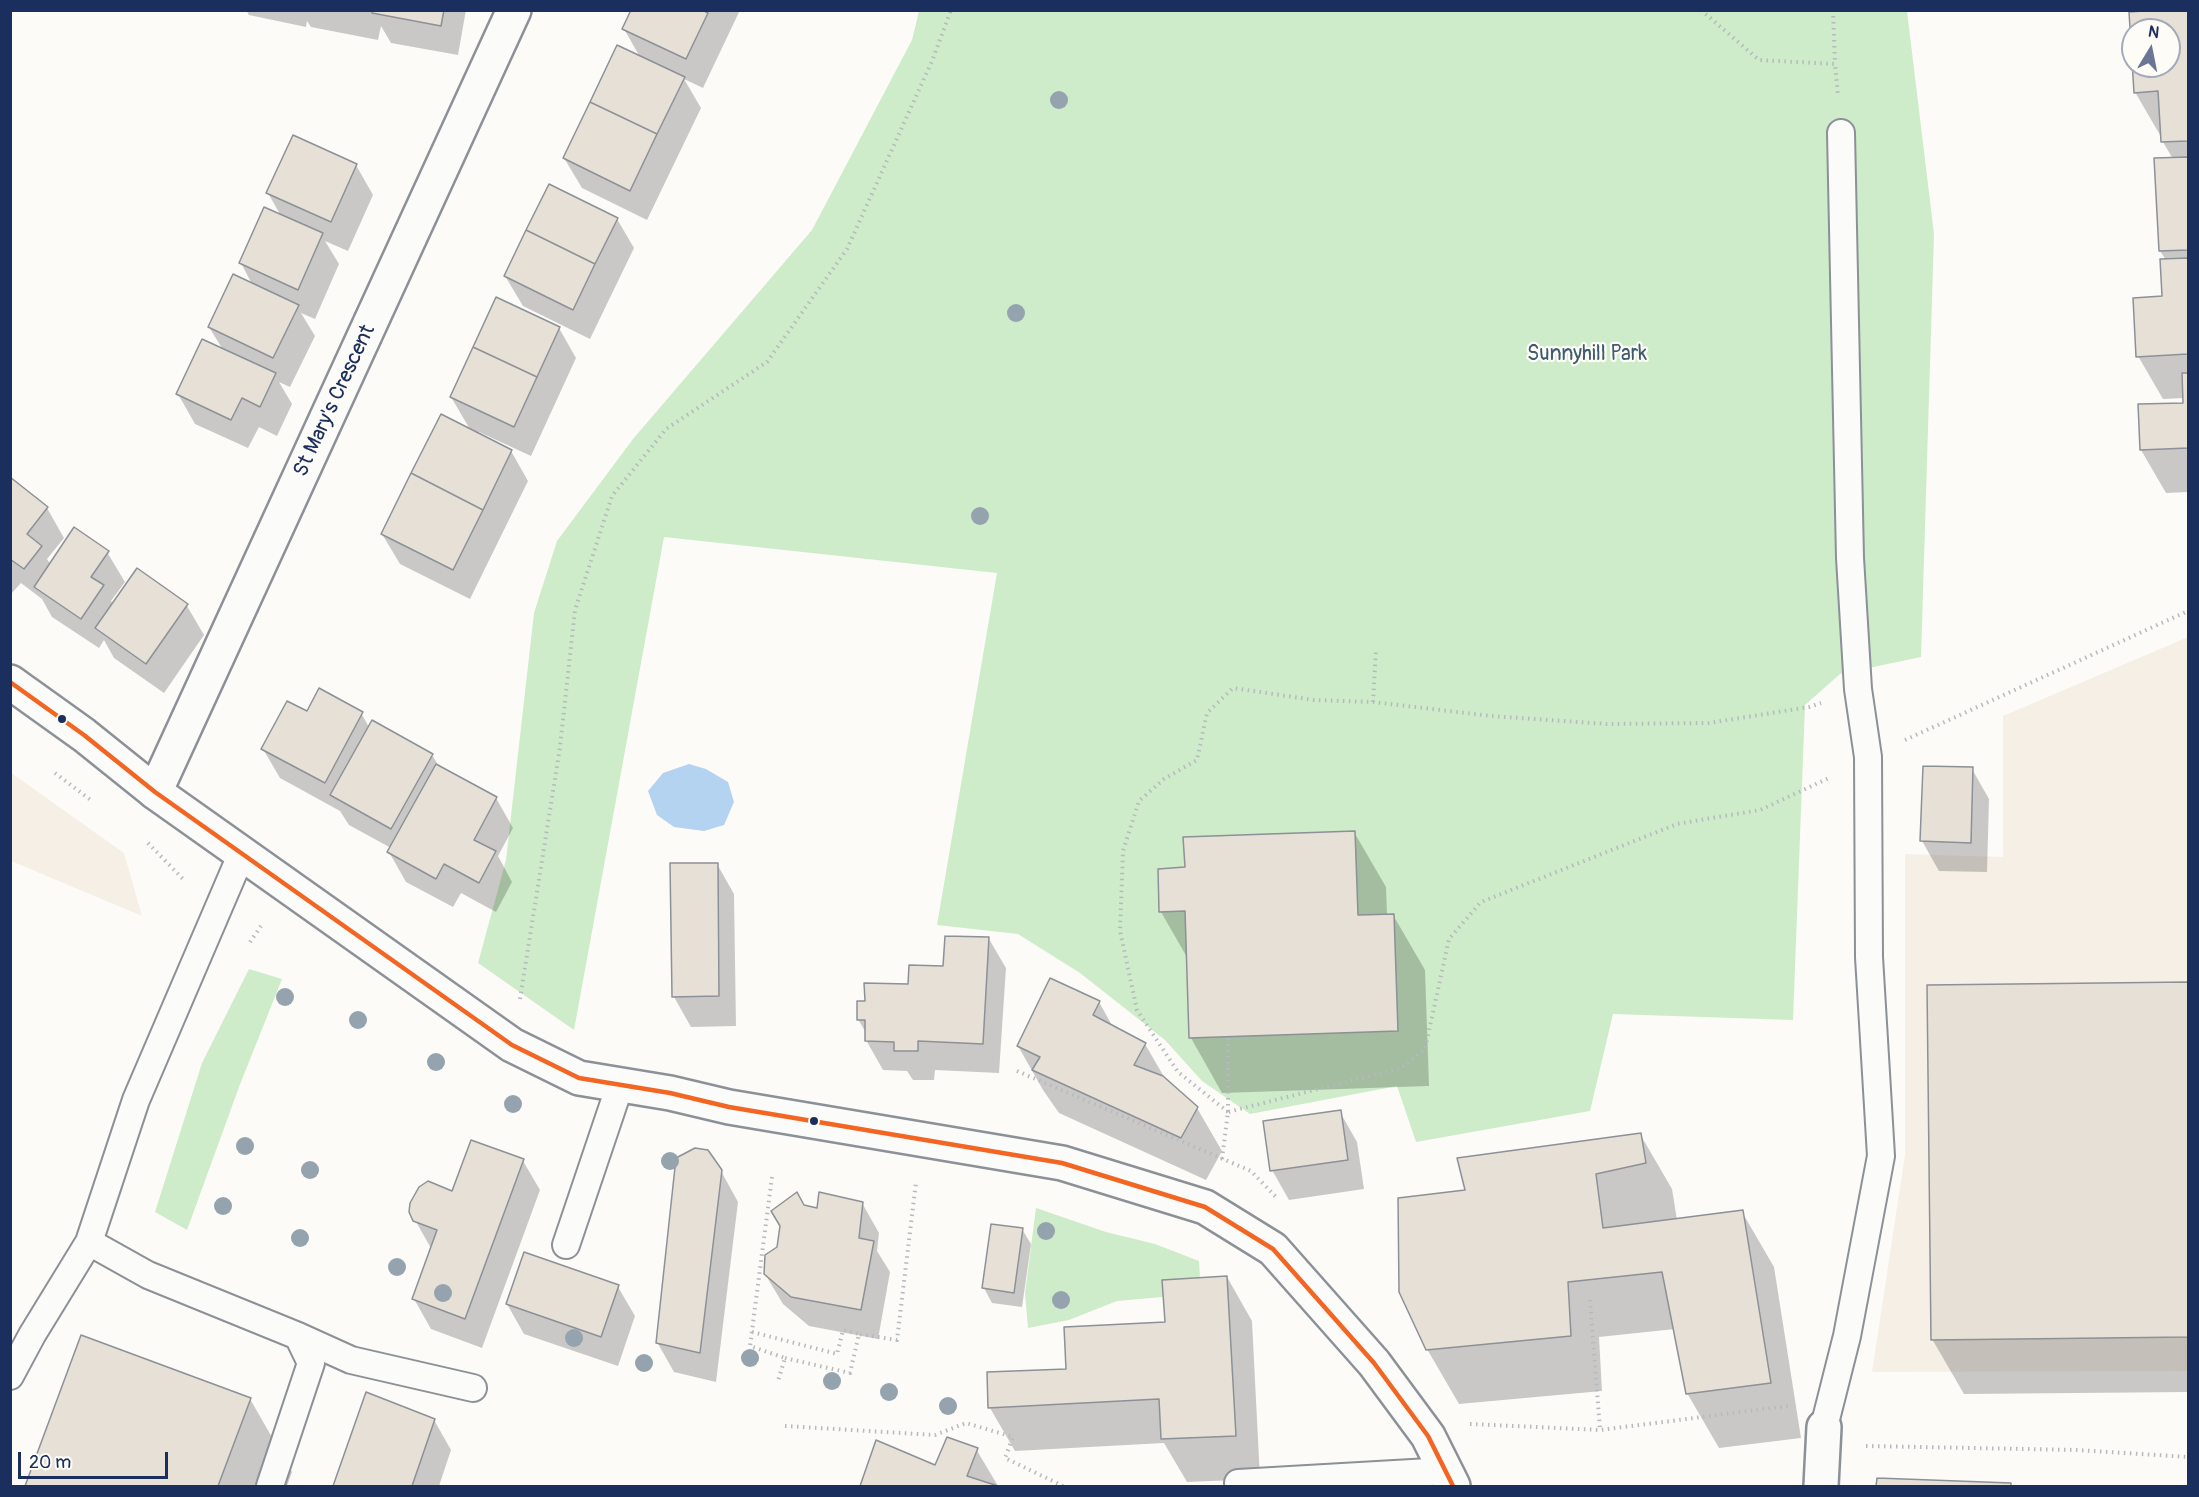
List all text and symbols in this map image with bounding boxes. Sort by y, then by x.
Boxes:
north arrow [2121,18,2181,78]
text: N [2147,21,2161,43]
street label: St Mary's Crescent [289,321,381,481]
park label: Sunnyhill Park [1527,342,1647,368]
unlabelled marker [56,713,68,725]
unlabelled marker [808,1115,820,1127]
scale bar [21,1440,171,1478]
text: 20 m [29,1451,71,1474]

